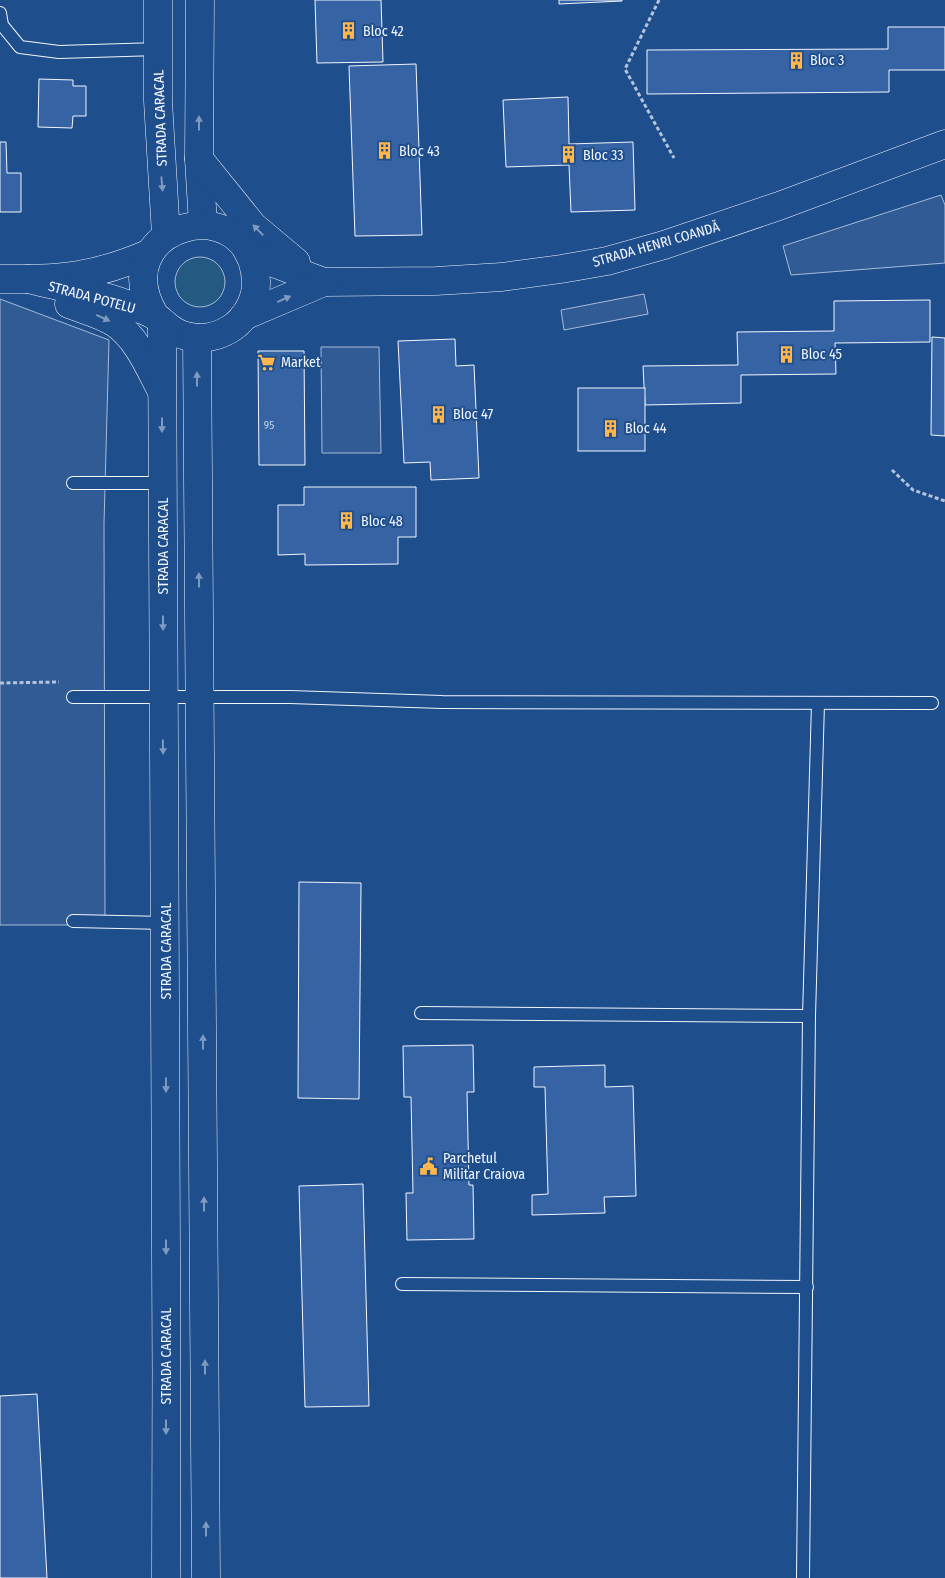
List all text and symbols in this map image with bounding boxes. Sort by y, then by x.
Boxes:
building icon: Bloc 42 [339,21,359,41]
place label: Bloc 42 [363,23,404,40]
building icon: Bloc 3 [786,50,806,70]
place label: Bloc 3 [810,52,844,69]
street label: STRADA CARACAL [150,69,171,167]
one-way arrow [195,115,203,131]
building icon: Bloc 43 [375,141,395,161]
place label: Bloc 43 [399,143,440,160]
building icon: Bloc 33 [559,145,579,165]
place label: Bloc 33 [583,147,624,164]
one-way arrow [158,176,166,192]
street label: STRADA HENRI COANDĂ [591,218,722,271]
one-way arrow [252,225,264,237]
street label: STRADA POTELU [46,278,137,317]
one-way arrow [277,294,291,302]
one-way arrow [96,314,110,322]
building icon: Bloc 45 [777,344,797,364]
place label: Bloc 45 [801,346,842,363]
supermarket icon: Market [257,352,277,372]
place label: Market [281,354,321,371]
one-way arrow [193,371,201,387]
building icon: Bloc 47 [429,404,449,424]
place label: Bloc 47 [453,406,493,423]
one-way arrow [158,417,166,433]
building icon: Bloc 44 [601,418,621,438]
house number: 95 [264,419,274,432]
place label: Bloc 44 [625,420,667,437]
street label: STRADA CARACAL [155,498,172,594]
building icon: Bloc 48 [337,511,357,531]
place label: Bloc 48 [361,513,403,530]
one-way arrow [195,571,203,587]
one-way arrow [159,615,167,631]
one-way arrow [160,739,168,755]
street label: STRADA CARACAL [158,903,175,999]
one-way arrow [199,1034,207,1050]
one-way arrow [162,1077,170,1093]
place label: Parchetul Militar Craiova [443,1150,525,1183]
public building icon: Parchetul Militar Craiova [419,1156,439,1176]
one-way arrow [200,1196,208,1212]
one-way arrow [162,1239,170,1255]
street label: STRADA CARACAL [158,1308,175,1404]
one-way arrow [201,1359,209,1375]
one-way arrow [162,1419,170,1435]
one-way arrow [202,1521,210,1537]

